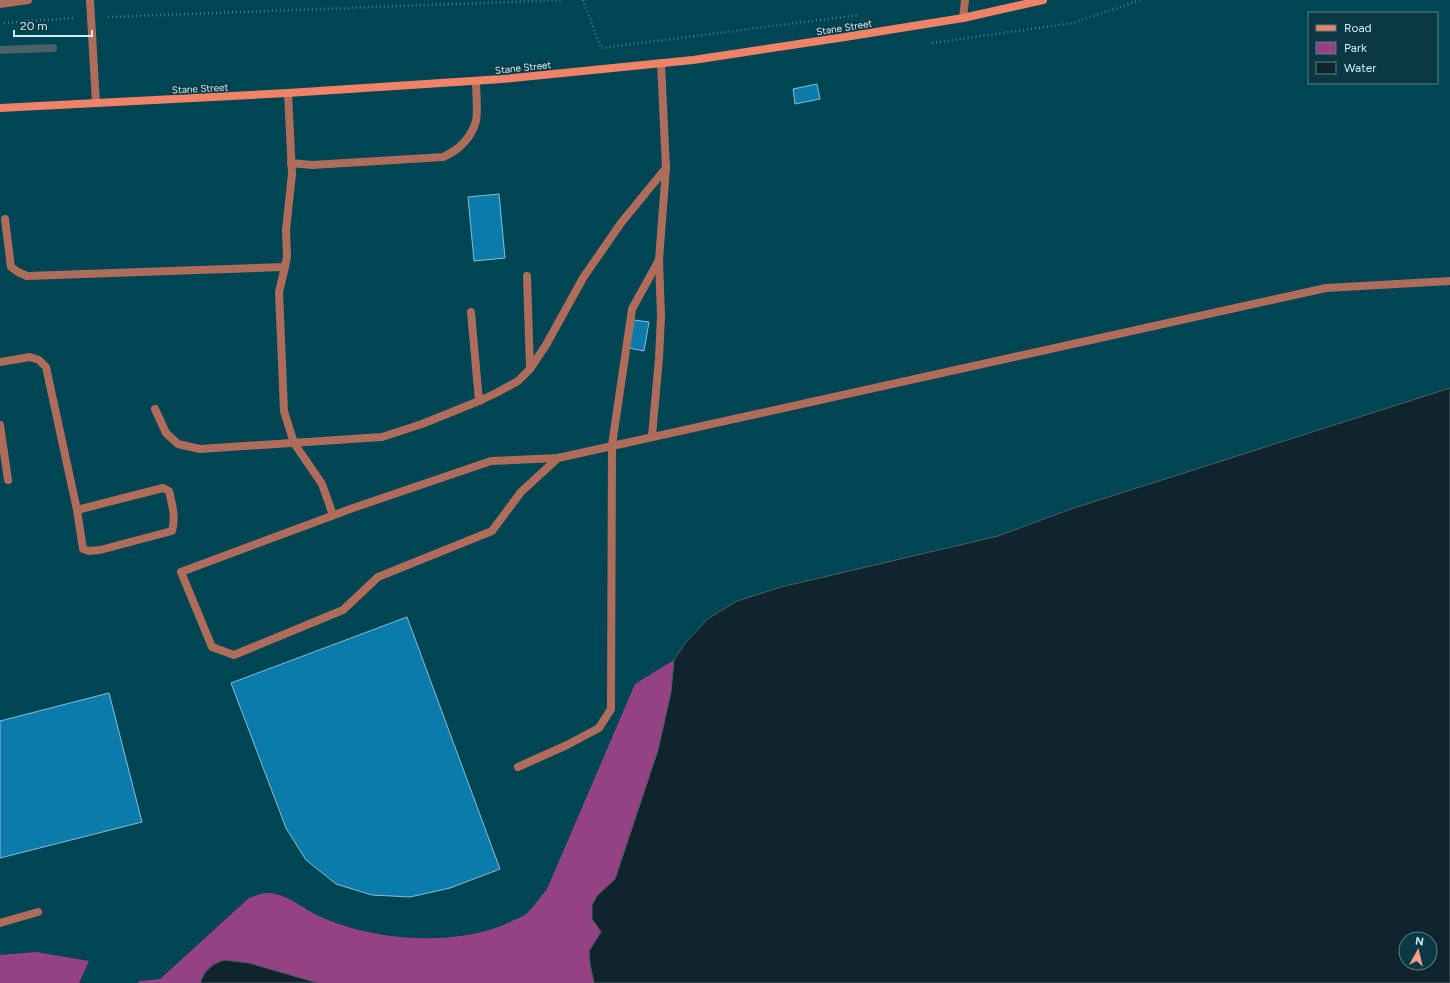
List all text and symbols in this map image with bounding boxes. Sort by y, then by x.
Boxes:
scale bar [14,12,92,38]
legend [1308,12,1438,84]
street label: Stane Street [815,17,873,38]
text: 20 m [20,19,48,33]
text: Road [1344,21,1372,35]
text: Park [1344,41,1367,55]
street label: Stane Street [494,58,552,77]
text: Water [1344,61,1376,75]
street label: Stane Street [171,81,229,96]
north arrow [1398,931,1438,971]
text: N [1414,935,1424,949]

